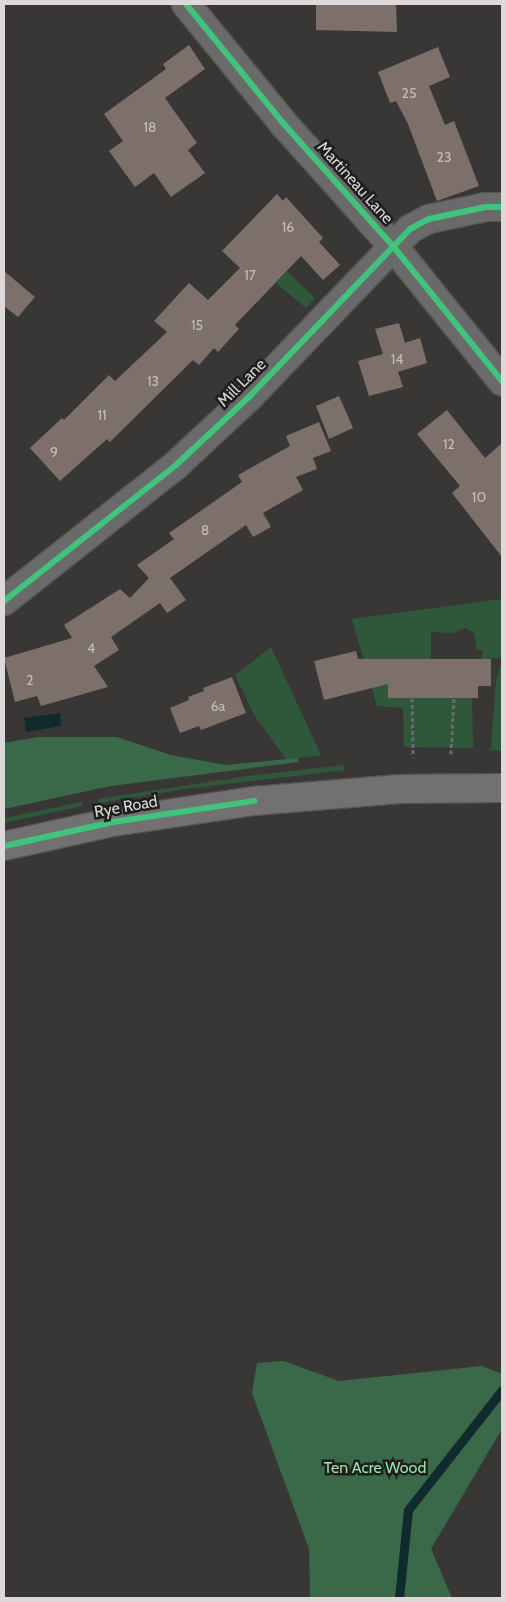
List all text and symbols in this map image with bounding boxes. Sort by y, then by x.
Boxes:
house number: 25 [402,85,416,101]
house number: 18 [143,119,157,135]
street label: Martineau Lane [313,138,397,228]
house number: 23 [437,149,451,165]
house number: 16 [282,219,294,235]
house number: 17 [244,267,256,283]
house number: 15 [191,317,203,333]
house number: 14 [391,351,403,367]
street label: Mill Lane [214,355,270,411]
house number: 13 [147,373,159,389]
house number: 11 [97,407,107,423]
house number: 12 [443,436,455,452]
house number: 9 [50,444,58,460]
house number: 10 [472,489,486,505]
house number: 8 [201,522,209,538]
house number: 4 [87,640,95,656]
house number: 2 [26,672,34,688]
house number: 6a [211,698,225,714]
street label: Rye Road [93,792,159,822]
park label: Ten Acre Wood [324,1458,426,1478]

